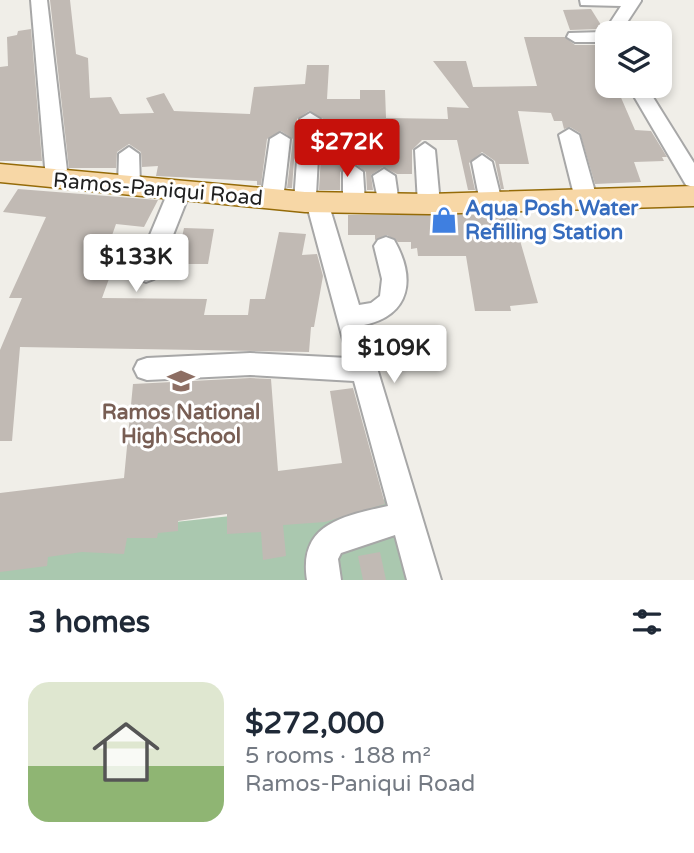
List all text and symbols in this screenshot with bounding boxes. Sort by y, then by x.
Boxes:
map controls [595,21,672,98]
button: layers [595,21,672,98]
pin: $272K [298,120,396,179]
text: $272K [311,128,383,156]
street label: Ramos-Paniqui Road [52,168,264,211]
place label: Aqua Posh Water Refilling Station [465,196,639,245]
shop icon: Aqua Posh Water Refilling Station [429,205,459,235]
pin: $133K [87,234,185,294]
text: $133K [100,243,172,271]
pin: $109K [345,326,443,385]
text: $109K [358,334,430,362]
school or university icon: Ramos National High School [166,366,196,396]
place label: Ramos National High School [102,400,260,449]
icon: filters [628,603,666,641]
text: 3 homes [28,604,150,641]
text: $272,000 [245,705,384,742]
icon: home [84,710,168,794]
text: 5 rooms · 188 m² [245,742,431,770]
text: Ramos-Paniqui Road [245,770,475,798]

